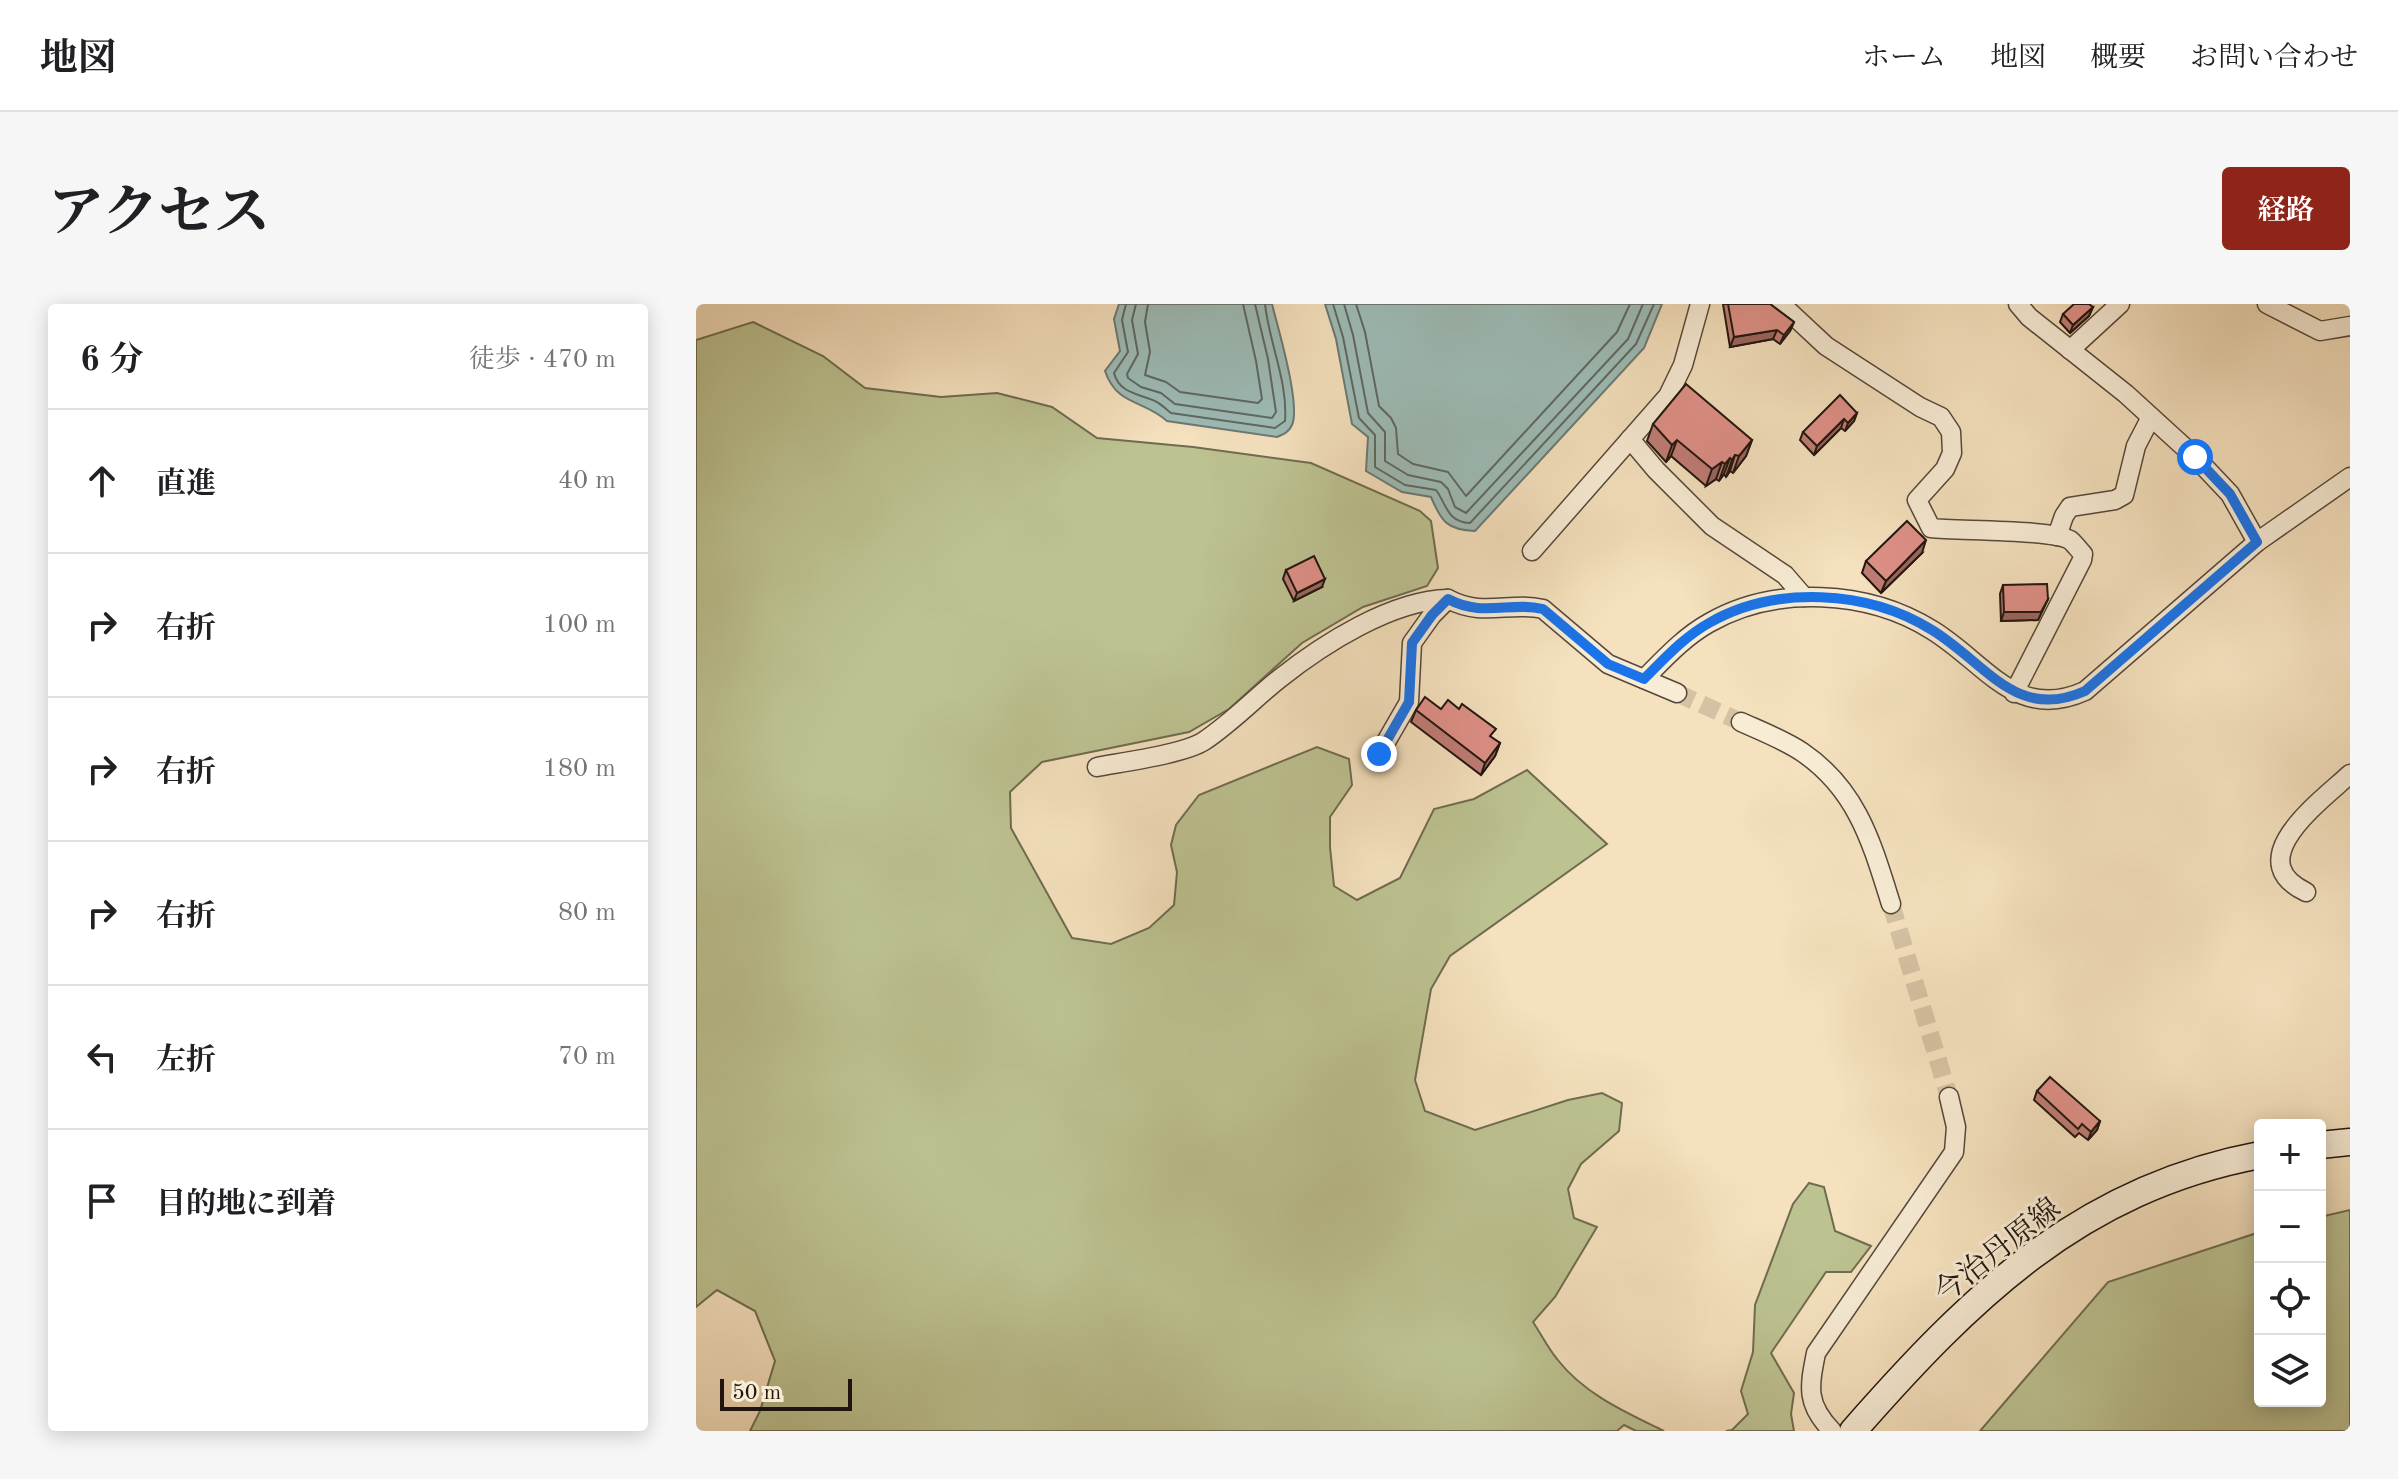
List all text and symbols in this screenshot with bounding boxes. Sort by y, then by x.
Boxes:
text: 地図 [40,41,116,79]
text: ホーム [1862,45,1946,73]
text: 地図 [1990,45,2046,73]
text: 概要 [2090,45,2146,73]
text: お問い合わせ [2190,45,2358,73]
button: 経路 [2222,167,2350,250]
text: アクセス [48,187,270,243]
text: 6 分 [80,344,143,378]
text: 徒歩 · 470 m [469,347,616,373]
route start [2177,439,2213,475]
icon: ahead [80,459,124,503]
text: 40 m [558,468,616,494]
text: 直進 [156,470,216,500]
icon: right [80,603,124,647]
text: 100 m [543,612,616,638]
text: 右折 [156,614,216,644]
route end [1361,736,1397,772]
icon: right [80,747,124,791]
text: 180 m [543,756,616,782]
text: 右折 [156,758,216,788]
icon: right [80,891,124,935]
text: 80 m [558,900,616,926]
text: 右折 [156,902,216,932]
icon: left [80,1035,124,1079]
text: 70 m [558,1044,616,1070]
text: 左折 [156,1046,216,1076]
map controls [2254,1119,2326,1407]
button: + [2254,1119,2326,1191]
icon: arrive [80,1179,124,1223]
text: 目的地に到着 [156,1190,336,1220]
street label: 今治丹原線 [1928,1191,2067,1310]
button: − [2254,1191,2326,1263]
button: locate [2254,1263,2326,1335]
button: layers [2254,1335,2326,1407]
scale bar [720,1375,852,1411]
text: 50 m [732,1382,781,1404]

